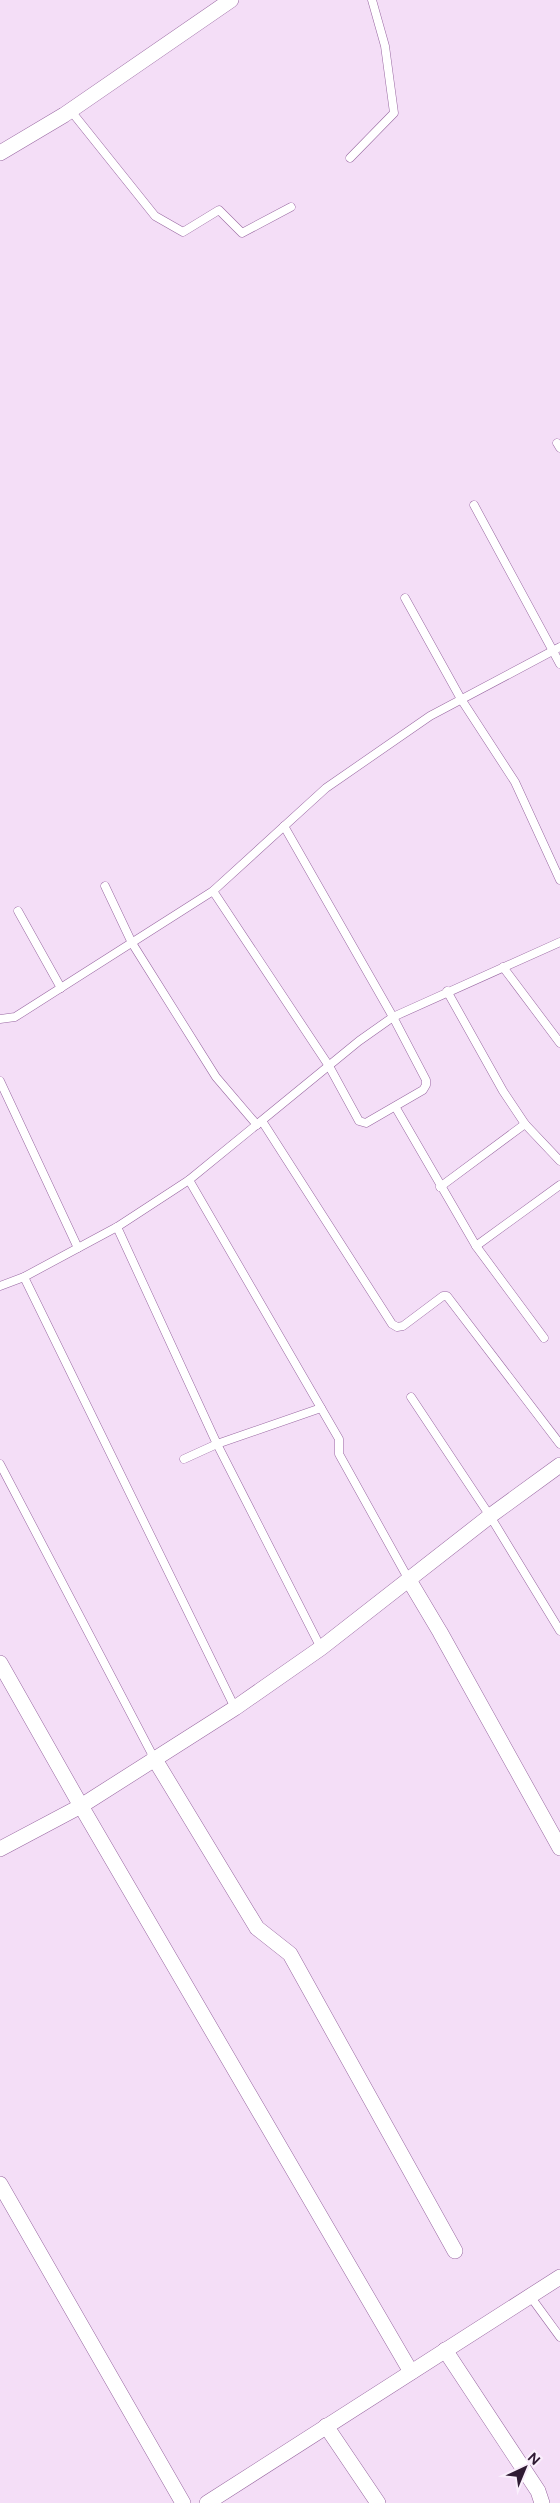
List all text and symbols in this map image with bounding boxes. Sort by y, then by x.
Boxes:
north arrow [500,2443,550,2493]
text: N [524,2449,543,2469]

